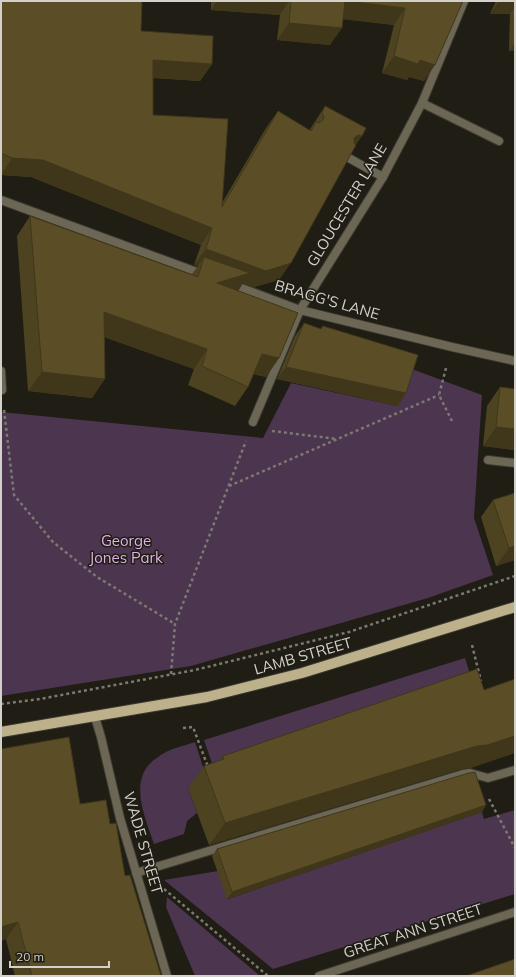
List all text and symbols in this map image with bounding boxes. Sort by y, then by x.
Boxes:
street label: GLOUCESTER LANE [302,140,391,270]
street label: BRAGG'S LANE [272,275,382,324]
park label: George Jones Park [89,531,163,567]
street label: LAMB STREET [252,632,354,679]
street label: WADE STREET [120,789,167,896]
street label: GREAT ANN STREET [341,899,485,962]
scale bar [10,943,109,969]
text: 20 m [16,949,44,964]

